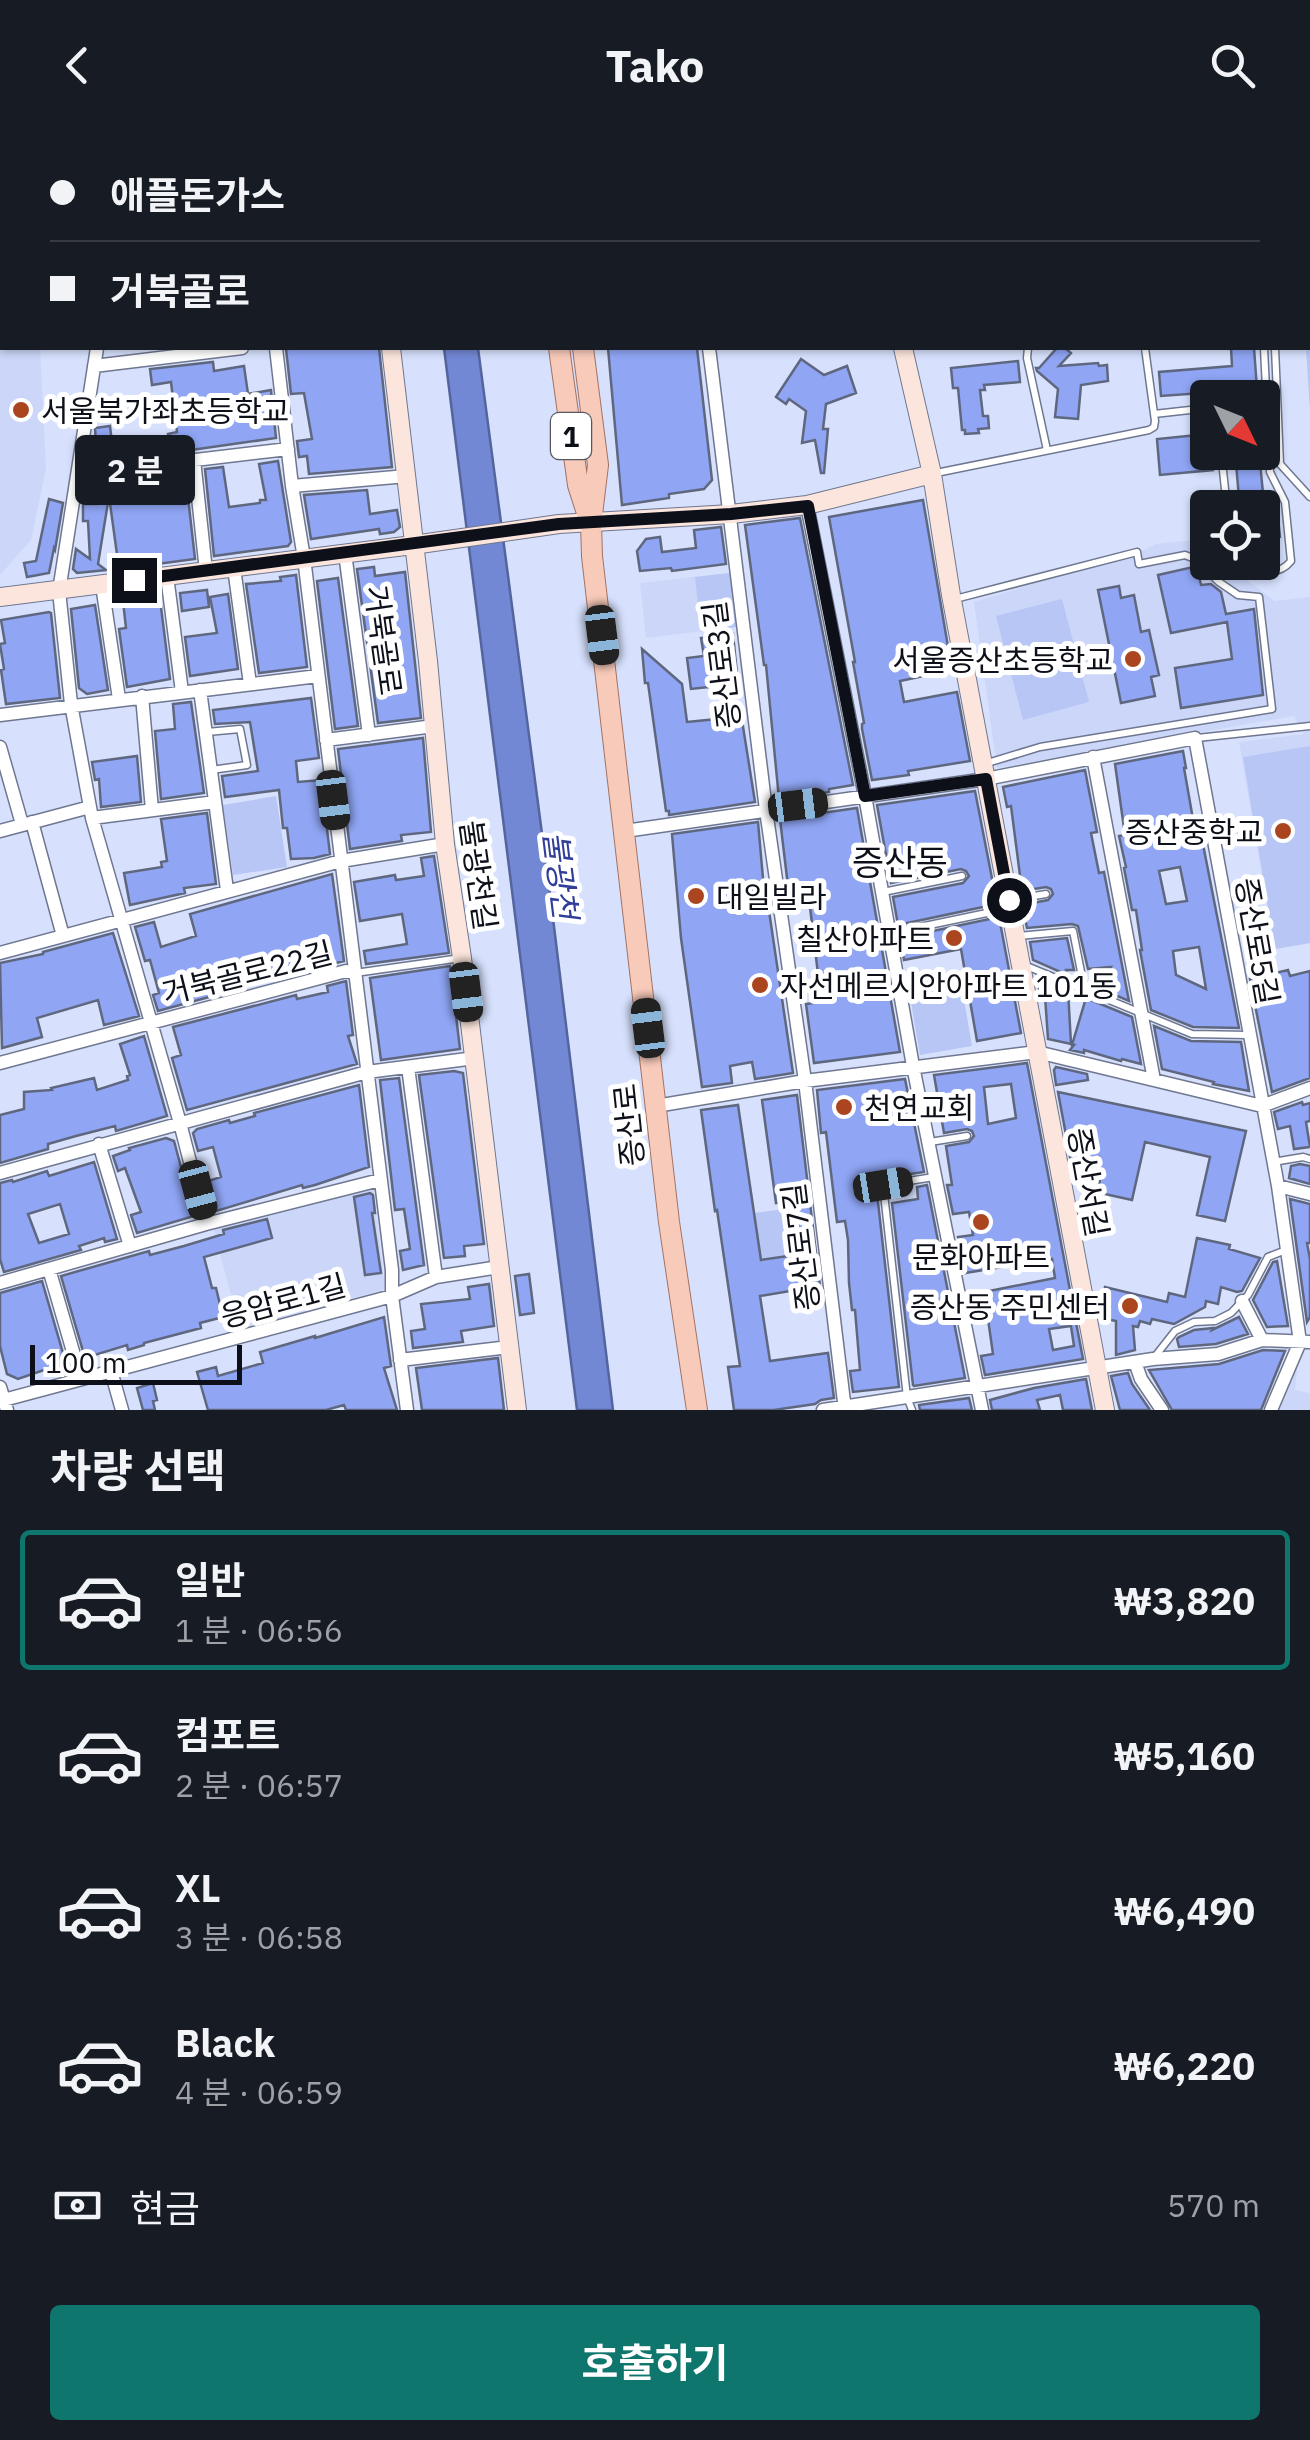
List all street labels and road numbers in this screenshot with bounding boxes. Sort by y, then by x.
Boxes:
road number: 1 [551,413,591,459]
street label: 거북골로 [357,583,411,697]
street label: 증산로3길 [694,599,748,731]
street label: 불광천길 [452,818,506,932]
street label: 증산로5길 [1228,874,1288,1008]
street label: 거북골로22길 [158,932,336,1012]
street label: 증산로 [604,1082,652,1168]
street label: 증산서길 [1060,1124,1118,1240]
street label: 증산로7길 [773,1181,827,1313]
street label: 응암로1길 [216,1265,350,1335]

